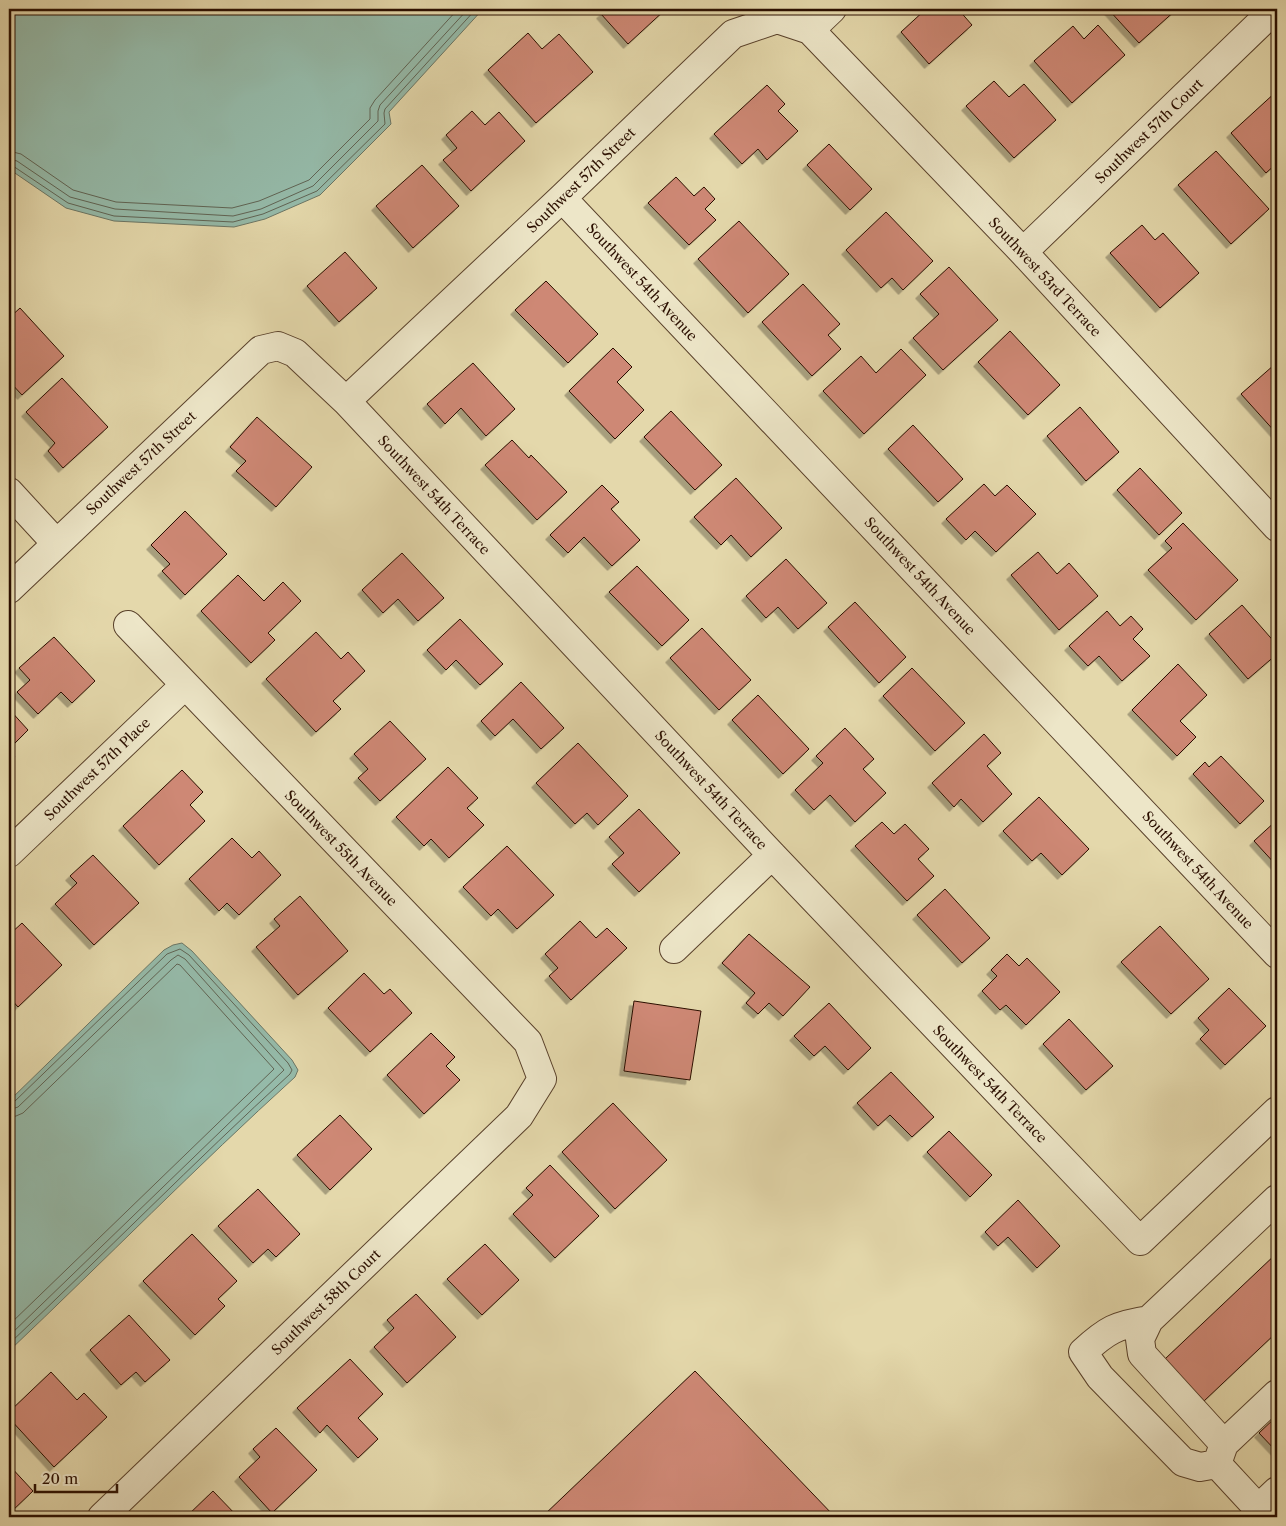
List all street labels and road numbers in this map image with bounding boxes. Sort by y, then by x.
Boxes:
street label: Southwest 57th Court [1091,75,1207,187]
street label: Southwest 57th Street [523,123,639,237]
street label: Southwest 53rd Terrace [985,213,1105,341]
street label: Southwest 54th Avenue [583,219,702,345]
street label: Southwest 57th Street [82,407,200,519]
street label: Southwest 54th Terrace [374,432,494,559]
street label: Southwest 54th Avenue [861,513,980,639]
street label: Southwest 57th Place [40,714,154,824]
street label: Southwest 54th Terrace [651,727,771,854]
street label: Southwest 55th Avenue [281,786,401,910]
street label: Southwest 54th Avenue [1139,807,1258,933]
street label: Southwest 54th Terrace [929,1021,1051,1147]
street label: Southwest 58th Court [268,1245,384,1359]

